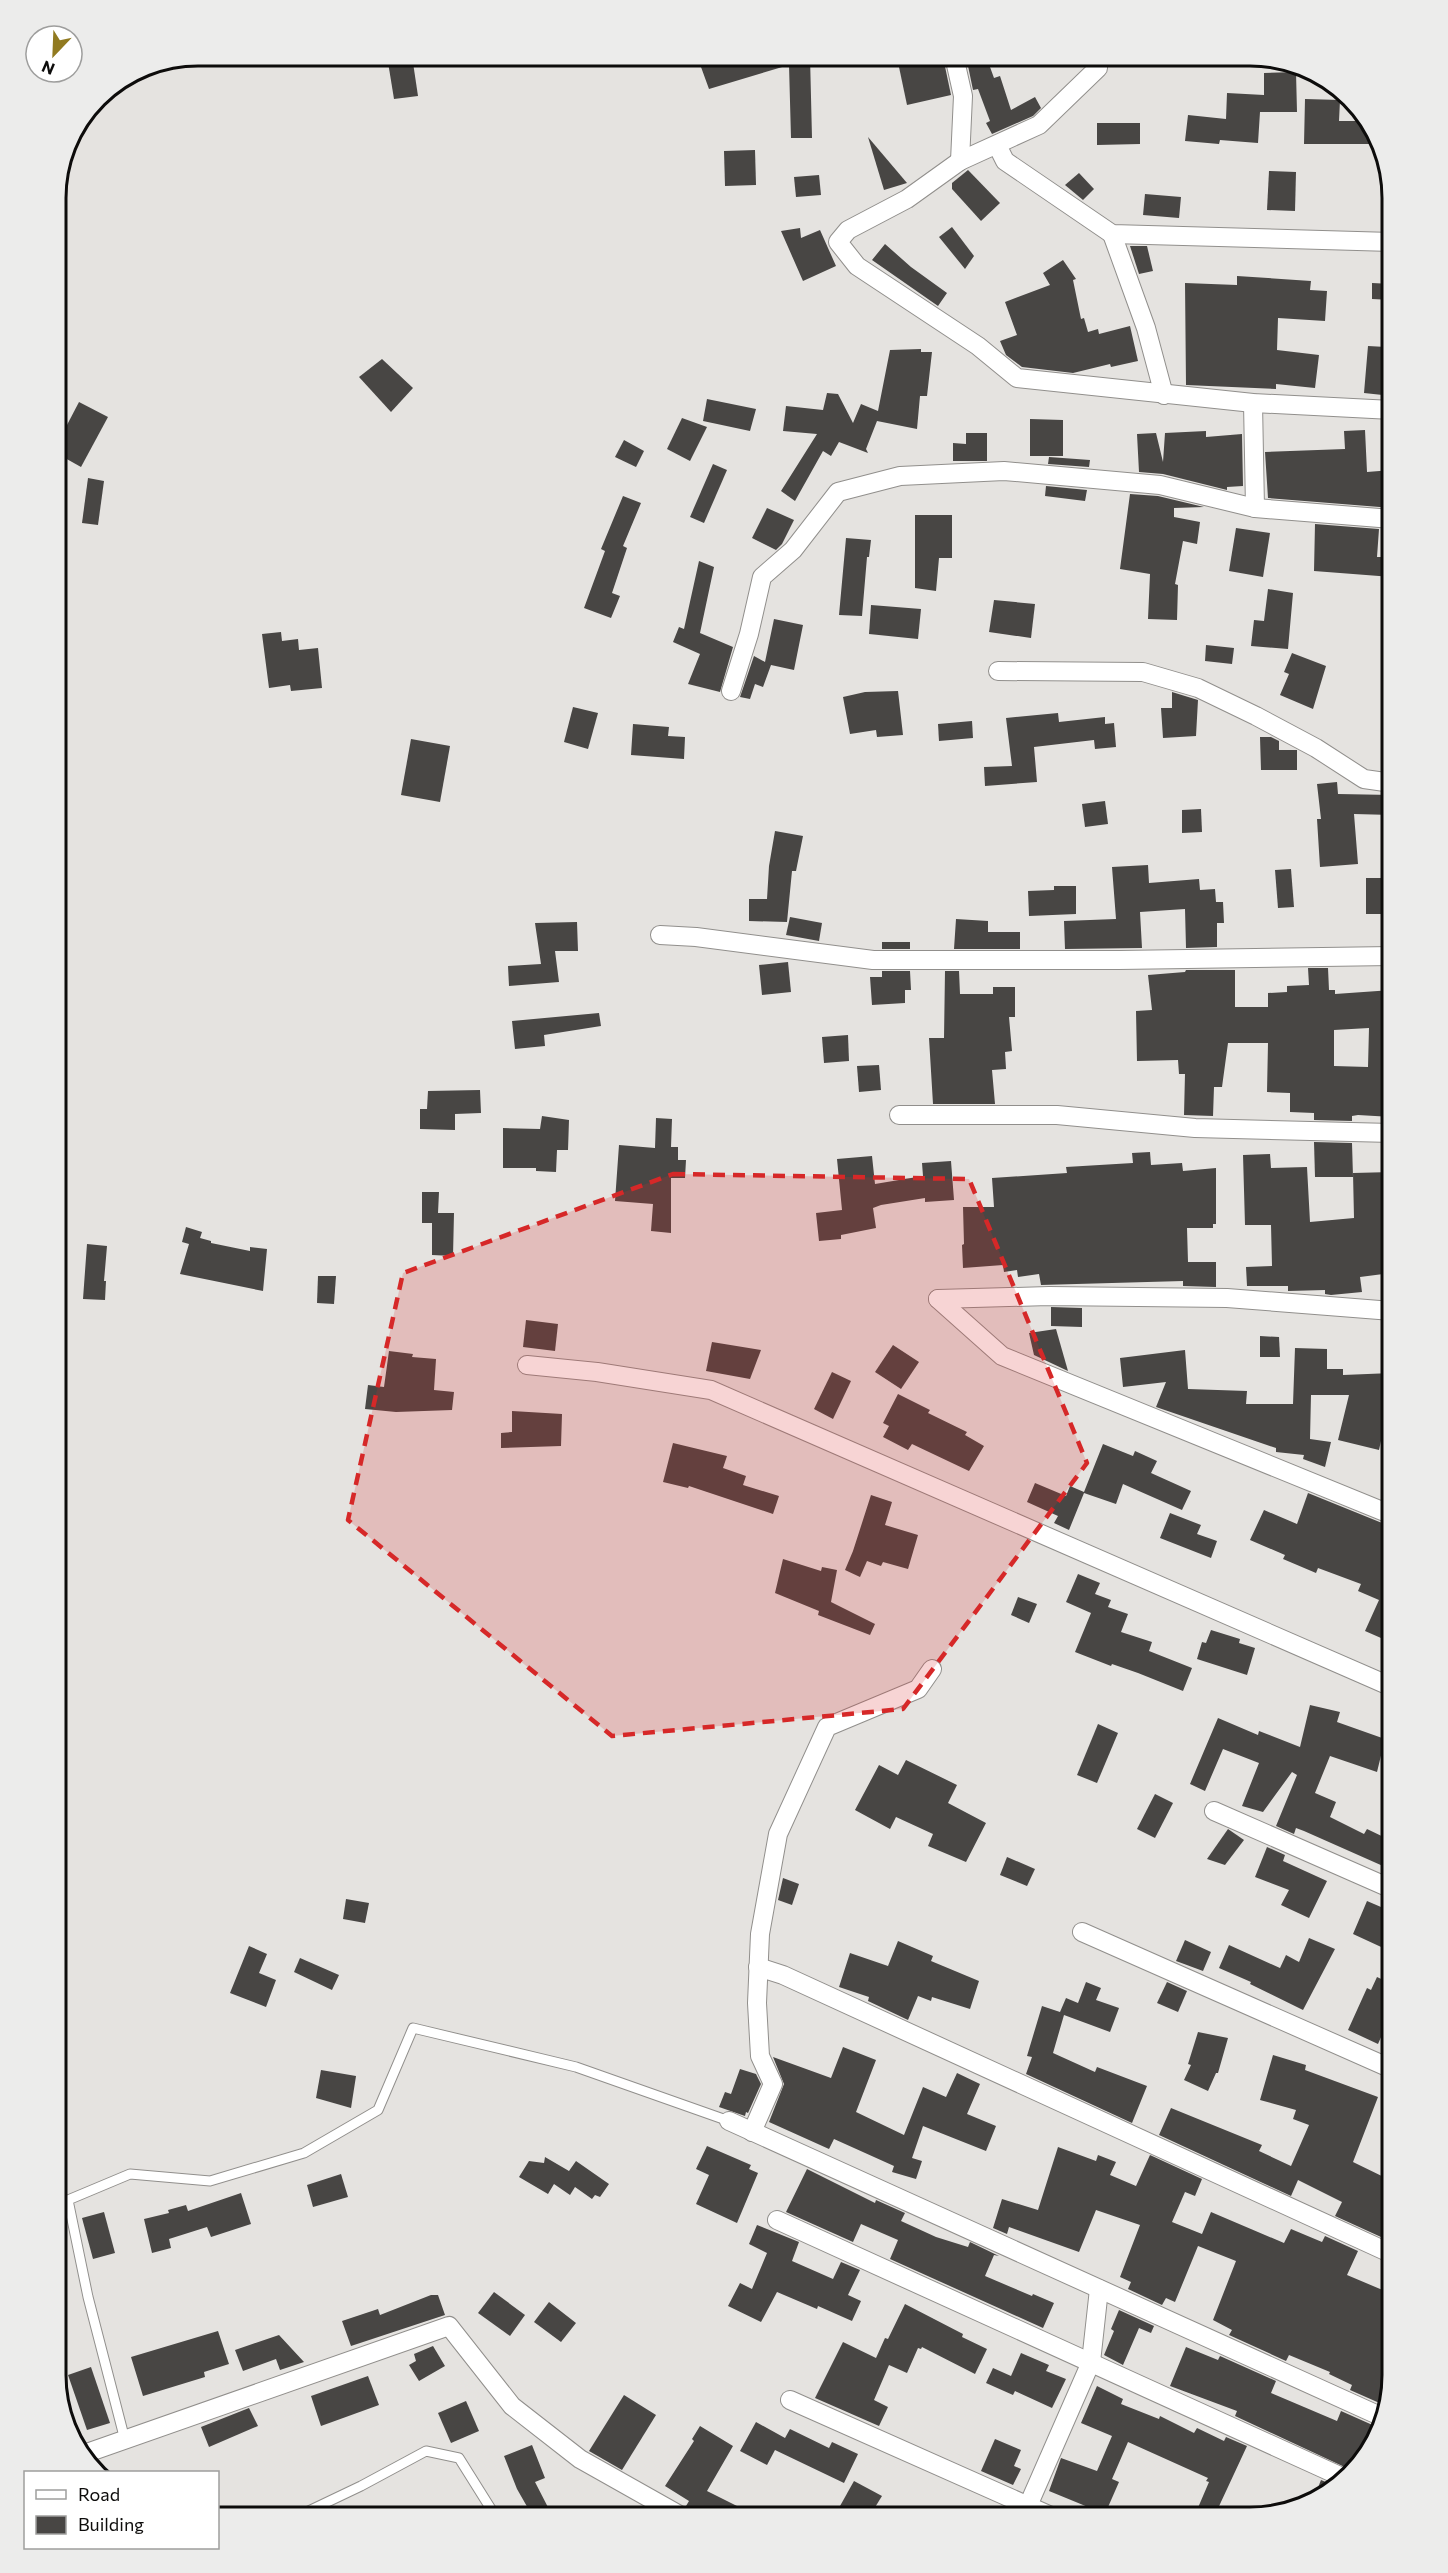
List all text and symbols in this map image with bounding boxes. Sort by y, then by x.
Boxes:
north arrow [24,24,84,84]
text: N [39,57,57,79]
legend [24,2471,219,2549]
text: Road [78,2483,120,2505]
text: Building [78,2513,144,2535]

